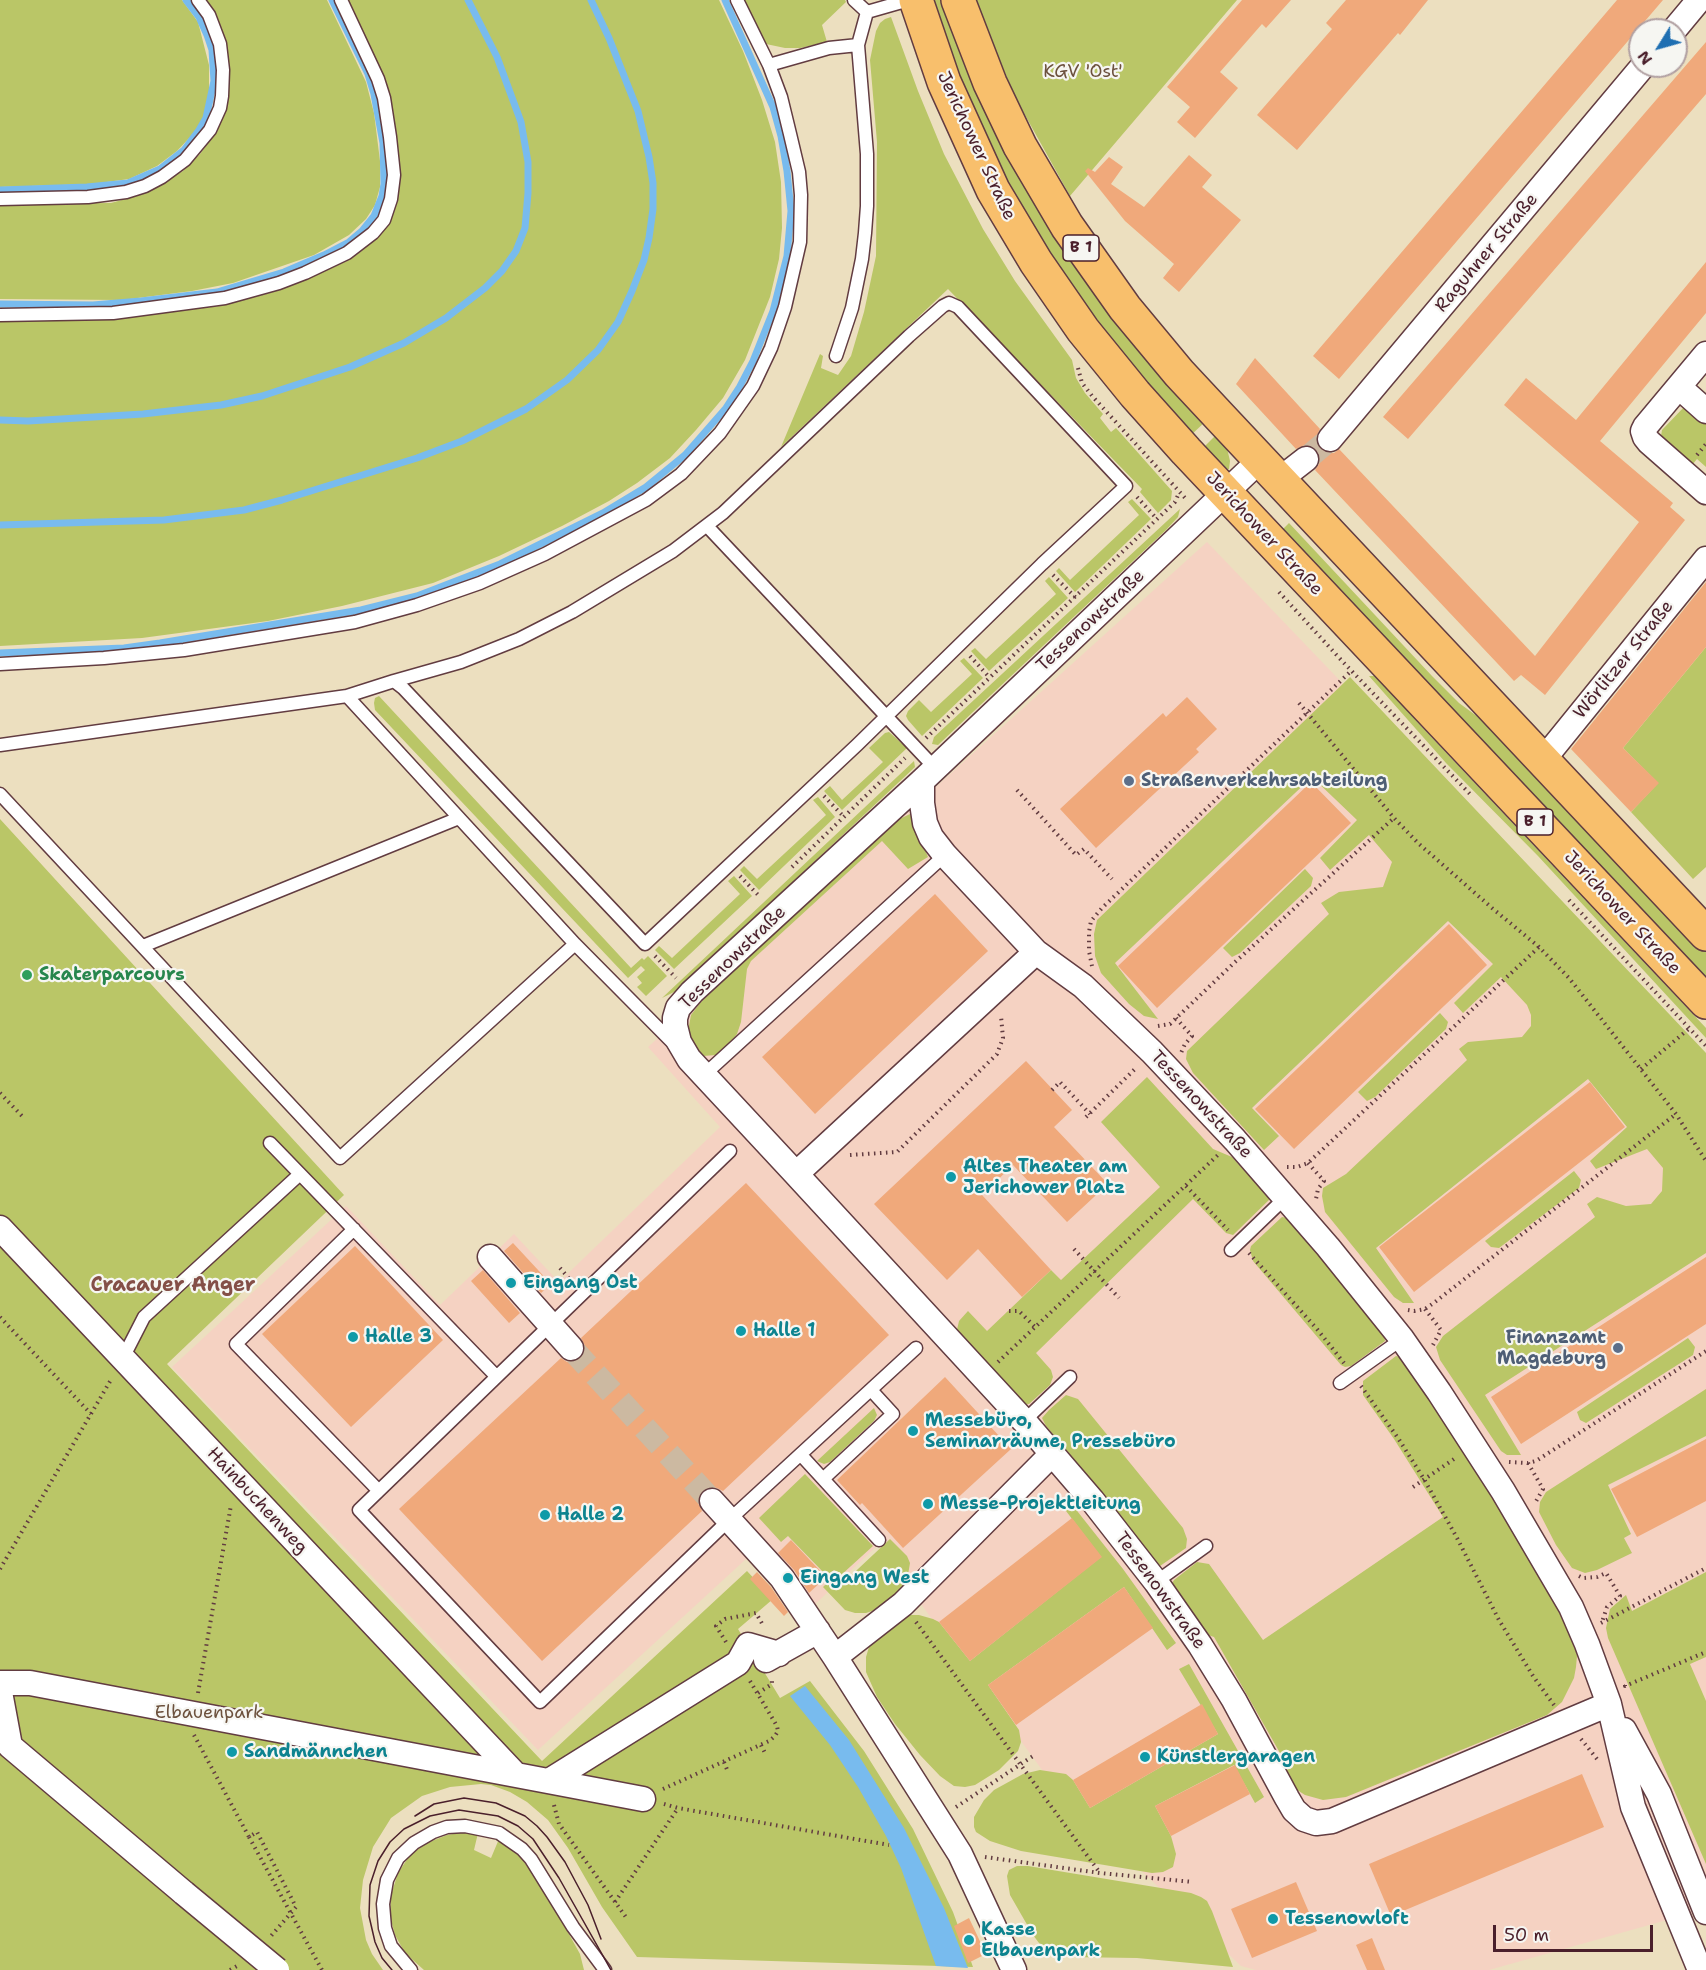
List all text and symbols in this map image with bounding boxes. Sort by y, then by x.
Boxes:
north arrow [1628,18,1688,78]
text: N [1633,47,1657,69]
park label: KGV 'Ost' [1043,61,1123,83]
street label: Jerichower Straße [932,68,1020,224]
street label: Raguhner Straße [1431,189,1543,317]
road number: B 1 [1063,235,1099,261]
street label: Jerichower Straße [1201,468,1327,600]
street label: Tessenowstraße [1033,565,1149,677]
street label: Wörlitzer Straße [1570,596,1678,724]
place label: Straßenverkehrsabteilung [1141,770,1387,792]
marker: Straßenverkehrsabteilung [1122,774,1136,788]
road number: B 1 [1517,809,1553,835]
street label: Jerichower Straße [1559,847,1685,979]
street label: Tessenowstraße [675,902,791,1014]
place label: Skaterparcours [39,964,185,986]
marker: Skaterparcours [20,968,34,982]
street label: Tessenowstraße [1145,1047,1257,1163]
place label: Altes Theater am Jerichower Platz [963,1156,1127,1198]
marker: Altes Theater am Jerichower Platz [944,1170,958,1184]
place label: Eingang Ost [523,1272,638,1294]
district label: Cracauer Anger [91,1274,255,1298]
marker: Eingang Ost [504,1276,518,1290]
place label: Halle 1 [753,1320,815,1342]
marker: Halle 1 [734,1324,748,1338]
place label: Halle 3 [365,1326,432,1348]
place label: Finanzamt Magdeburg [1497,1327,1606,1370]
marker: Halle 3 [346,1330,360,1344]
marker: Finanzamt Magdeburg [1611,1341,1625,1355]
place label: Messebüro, Seminarräume, Pressebüro [925,1410,1176,1452]
marker: Messebüro, Seminarräume, Pressebüro [906,1424,920,1438]
street label: Hainbuchenweg [202,1443,312,1559]
place label: Messe-Projektleitung [940,1493,1141,1515]
marker: Messe-Projektleitung [921,1497,935,1511]
place label: Halle 2 [557,1504,624,1526]
marker: Halle 2 [538,1508,552,1522]
street label: Tessenowstraße [1110,1528,1210,1654]
place label: Eingang West [800,1567,929,1589]
marker: Eingang West [781,1571,795,1585]
park label: Elbauenpark [155,1702,263,1724]
place label: Sandmännchen [244,1741,387,1763]
marker: Sandmännchen [225,1745,239,1759]
place label: Künstlergaragen [1157,1746,1315,1768]
marker: Künstlergaragen [1138,1750,1152,1764]
place label: Tessenowloft [1285,1908,1409,1930]
marker: Tessenowloft [1266,1912,1280,1926]
scale bar [1496,1913,1656,1951]
place label: Kasse Elbauenpark [981,1919,1100,1962]
text: 50 m [1504,1923,1549,1947]
marker: Kasse Elbauenpark [962,1933,976,1947]

